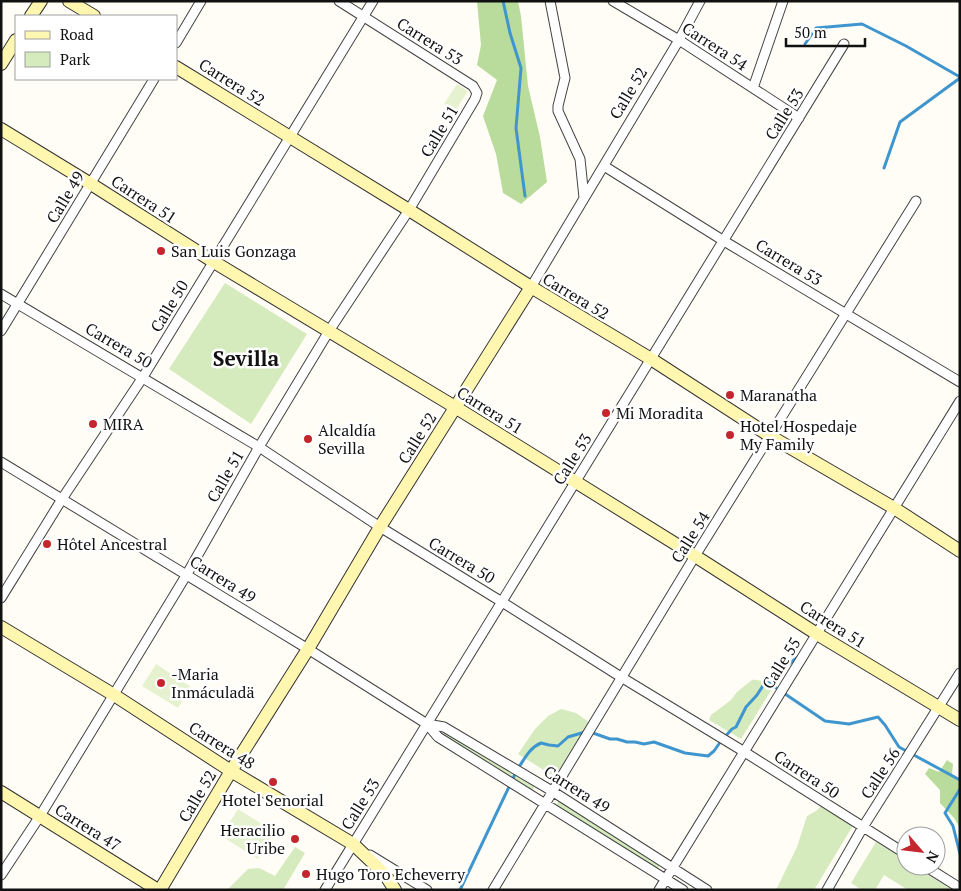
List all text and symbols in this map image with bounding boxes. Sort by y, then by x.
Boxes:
street label: Carrera 53 [393,12,467,70]
legend [15,15,178,80]
scale bar [786,15,865,47]
street label: Carrera 54 [678,17,752,76]
text: 50 m [794,22,827,42]
text: Road [60,24,93,44]
text: Park [60,49,90,69]
street label: Carrera 52 [195,53,269,111]
street label: Calle 52 [604,63,652,123]
street label: Calle 53 [760,84,808,144]
street label: Calle 51 [415,101,463,161]
street label: Calle 49 [41,167,89,227]
street label: Carrera 51 [107,170,181,228]
street label: Carrera 53 [752,234,826,290]
place label: San Luis Gonzaga [171,240,296,262]
marker: San Luis Gonzaga [155,245,167,257]
street label: Carrera 52 [539,268,613,324]
street label: Calle 50 [145,276,193,336]
street label: Carrera 50 [82,317,156,373]
district label: Sevilla [213,344,280,372]
street label: Carrera 51 [453,381,527,439]
place label: Maranatha [740,384,817,406]
marker: Maranatha [724,389,736,401]
place label: Mi Moradita [616,402,703,424]
marker: Mi Moradita [600,407,612,419]
street label: Calle 52 [393,408,441,468]
place label: MIRA [103,413,144,435]
place label: Hotel Hospedaje My Family [740,415,857,455]
marker: MIRA [87,418,99,430]
place label: Alcaldía Sevilla [318,419,376,459]
street label: Calle 53 [548,429,596,489]
marker: Hotel Hospedaje My Family [724,429,736,441]
marker: Alcaldía Sevilla [302,433,314,445]
street label: Calle 51 [201,446,249,506]
street label: Calle 54 [666,507,715,567]
street label: Carrera 50 [425,532,499,588]
place label: Hôtel Ancestral [57,533,167,555]
marker: Hôtel Ancestral [41,538,53,550]
street label: Carrera 49 [186,550,260,608]
street label: Carrera 51 [796,595,870,653]
street label: Calle 55 [757,633,805,693]
place label: -Maria Inmáculadä [171,663,255,703]
marker: -Maria Inmáculadä [155,677,167,689]
street label: Carrera 48 [185,716,259,774]
street label: Calle 56 [855,743,905,803]
street label: Carrera 50 [770,745,844,803]
street label: Carrera 49 [540,760,614,818]
street label: Calle 52 [173,766,221,826]
street label: Calle 53 [336,774,384,834]
marker: Hotel Senorial [267,776,279,788]
place label: Hotel Senorial [222,789,324,811]
street label: Carrera 47 [51,798,125,856]
place label: Heracilio Uribe [220,819,285,859]
north arrow [896,826,946,876]
marker: Heracilio Uribe [289,833,301,845]
text: N [922,848,944,867]
place label: Hugo Toro Echeverry [316,863,466,885]
marker: Hugo Toro Echeverry [300,868,312,880]

